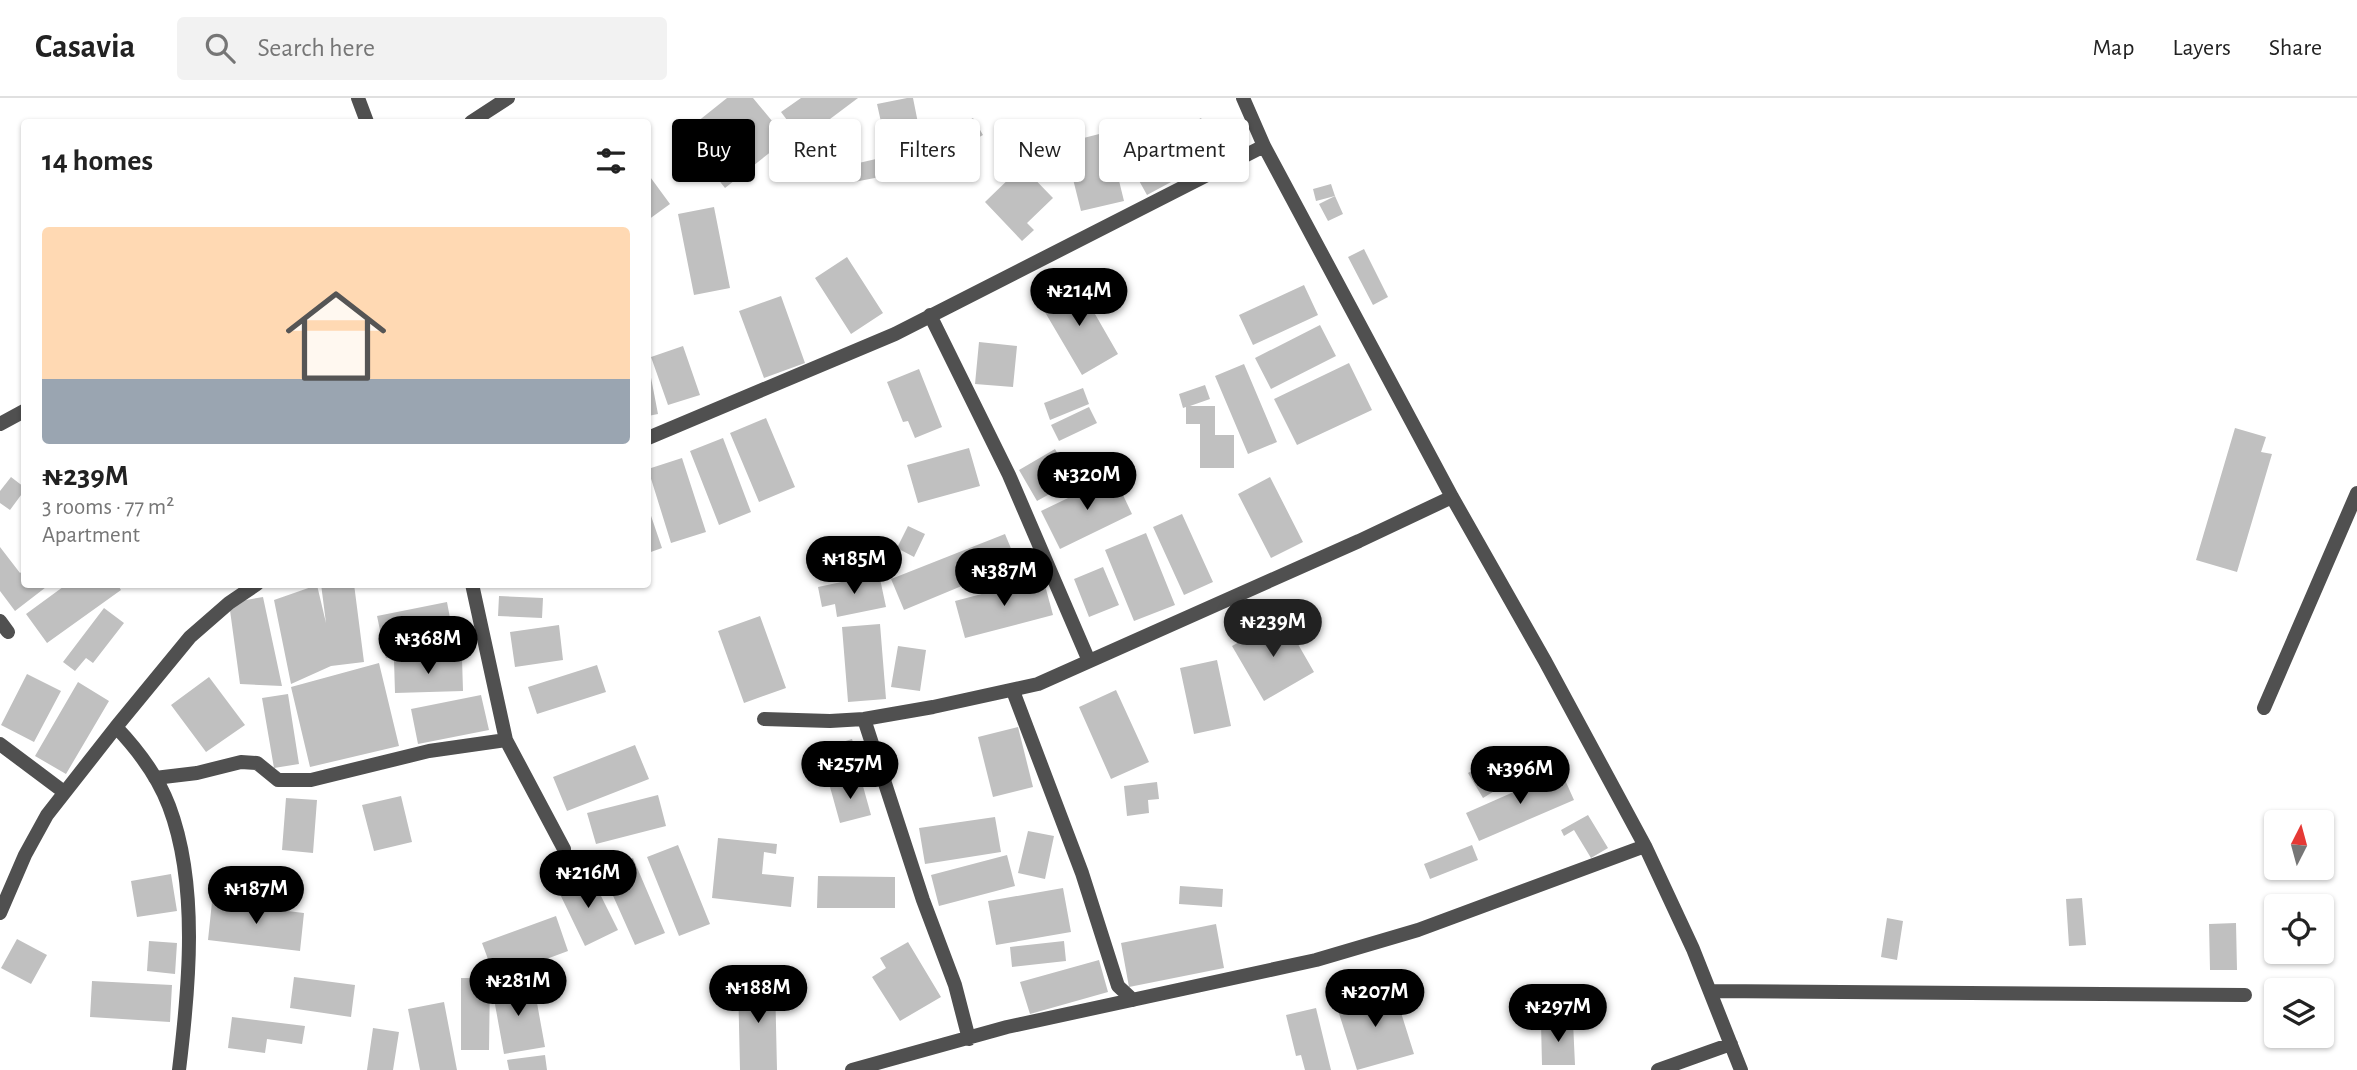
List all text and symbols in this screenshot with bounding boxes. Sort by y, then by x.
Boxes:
search box [177,17,667,80]
icon: search [201,29,239,67]
text: Casavia [35,31,135,64]
text: Search here [257,35,375,61]
text: Map [2092,36,2134,60]
text: Layers [2172,36,2231,60]
text: Share [2269,36,2322,60]
chip: Buy [672,119,755,182]
chip: Rent [769,119,861,182]
chip: Filters [875,119,980,182]
chip: New [994,119,1085,182]
chip: Apartment [1099,119,1249,182]
icon: filters [592,142,630,180]
text: 14 homes [42,146,153,176]
pin: ₦214M [1030,268,1128,328]
icon: home [273,273,399,399]
text: ₦214M [1046,279,1112,302]
pin: ₦320M [1038,452,1136,512]
text: ₦239M [42,461,129,491]
text: ₦320M [1053,463,1121,486]
text: 3 rooms · 77 m² [42,496,174,519]
text: Apartment [42,524,140,547]
pin: ₦185M [805,536,903,596]
text: ₦185M [822,547,886,570]
pin: ₦387M [955,548,1053,608]
text: ₦387M [971,559,1037,582]
pin: ₦239M [1224,600,1322,659]
text: ₦239M [1240,610,1306,633]
pin: ₦368M [379,616,477,676]
text: ₦368M [395,627,461,650]
pin: ₦257M [801,742,899,801]
pin: ₦396M [1471,746,1569,806]
text: ₦257M [817,752,883,775]
text: ₦396M [1487,757,1553,780]
north arrow [2264,810,2334,880]
map controls [2264,810,2334,1048]
pin: ₦216M [539,850,637,910]
text: ₦216M [556,861,620,884]
pin: ₦187M [207,866,305,926]
text: ₦187M [224,877,288,900]
button: locate [2264,894,2334,964]
pin: ₦281M [469,958,567,1018]
pin: ₦188M [709,965,807,1025]
text: ₦281M [486,969,551,992]
pin: ₦207M [1326,970,1424,1029]
text: ₦188M [725,976,791,999]
button: layers [2264,978,2334,1048]
text: ₦207M [1341,980,1409,1003]
pin: ₦297M [1509,984,1607,1044]
text: ₦297M [1525,995,1591,1018]

